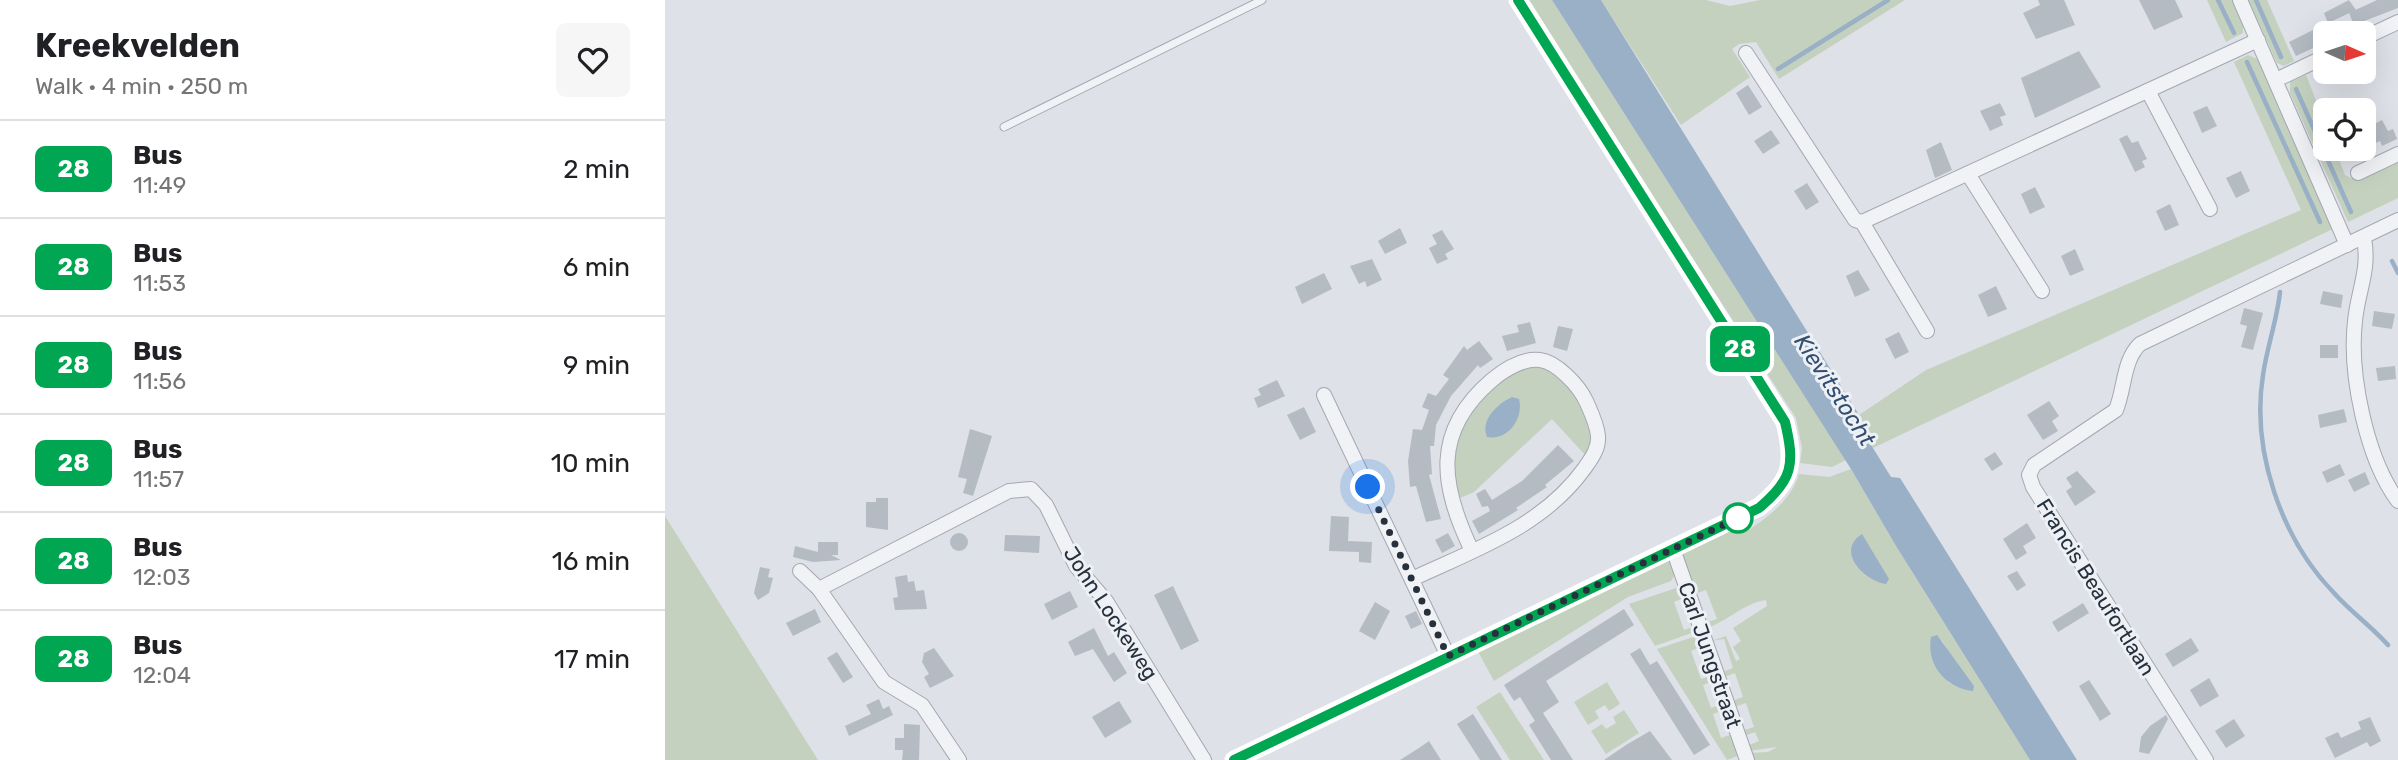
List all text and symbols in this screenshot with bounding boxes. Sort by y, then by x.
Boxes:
north arrow [2313,21,2377,84]
map controls [2313,21,2376,161]
button: heart [556,23,630,97]
text: Kreekvelden [35,26,240,65]
text: Walk · 4 min · 250 m [35,72,248,100]
button: locate [2313,98,2376,161]
text: Bus [133,140,182,171]
text: 2 min [563,154,630,185]
text: 28 [58,155,89,183]
text: 11:49 [133,171,186,199]
text: Bus [133,238,182,269]
text: 6 min [563,252,630,283]
text: 28 [58,253,89,281]
text: 11:53 [133,269,186,297]
line badge: 28 [1709,326,1771,372]
water label: Kievitstocht [1788,329,1882,452]
text: 28 [1724,335,1756,363]
text: Bus [133,336,182,367]
text: 9 min [563,350,630,381]
text: 28 [58,351,89,379]
text: 11:56 [133,367,186,395]
text: Bus [133,434,182,465]
text: 10 min [551,448,630,479]
text: 28 [58,449,89,477]
text: 11:57 [133,465,184,493]
your location [1350,469,1385,504]
street label: Francis Beaufortlaan [2031,494,2161,680]
unlabelled marker [1723,503,1753,533]
text: Bus [133,532,182,563]
street label: John Lockeweg [1059,542,1163,684]
text: 16 min [552,546,630,577]
text: 28 [58,547,89,575]
text: 12:03 [133,563,191,591]
street label: Carl Jungstraat [1673,579,1747,731]
text: Bus [133,630,182,661]
text: 17 min [554,644,630,675]
text: 28 [58,645,89,673]
text: 12:04 [133,661,191,689]

